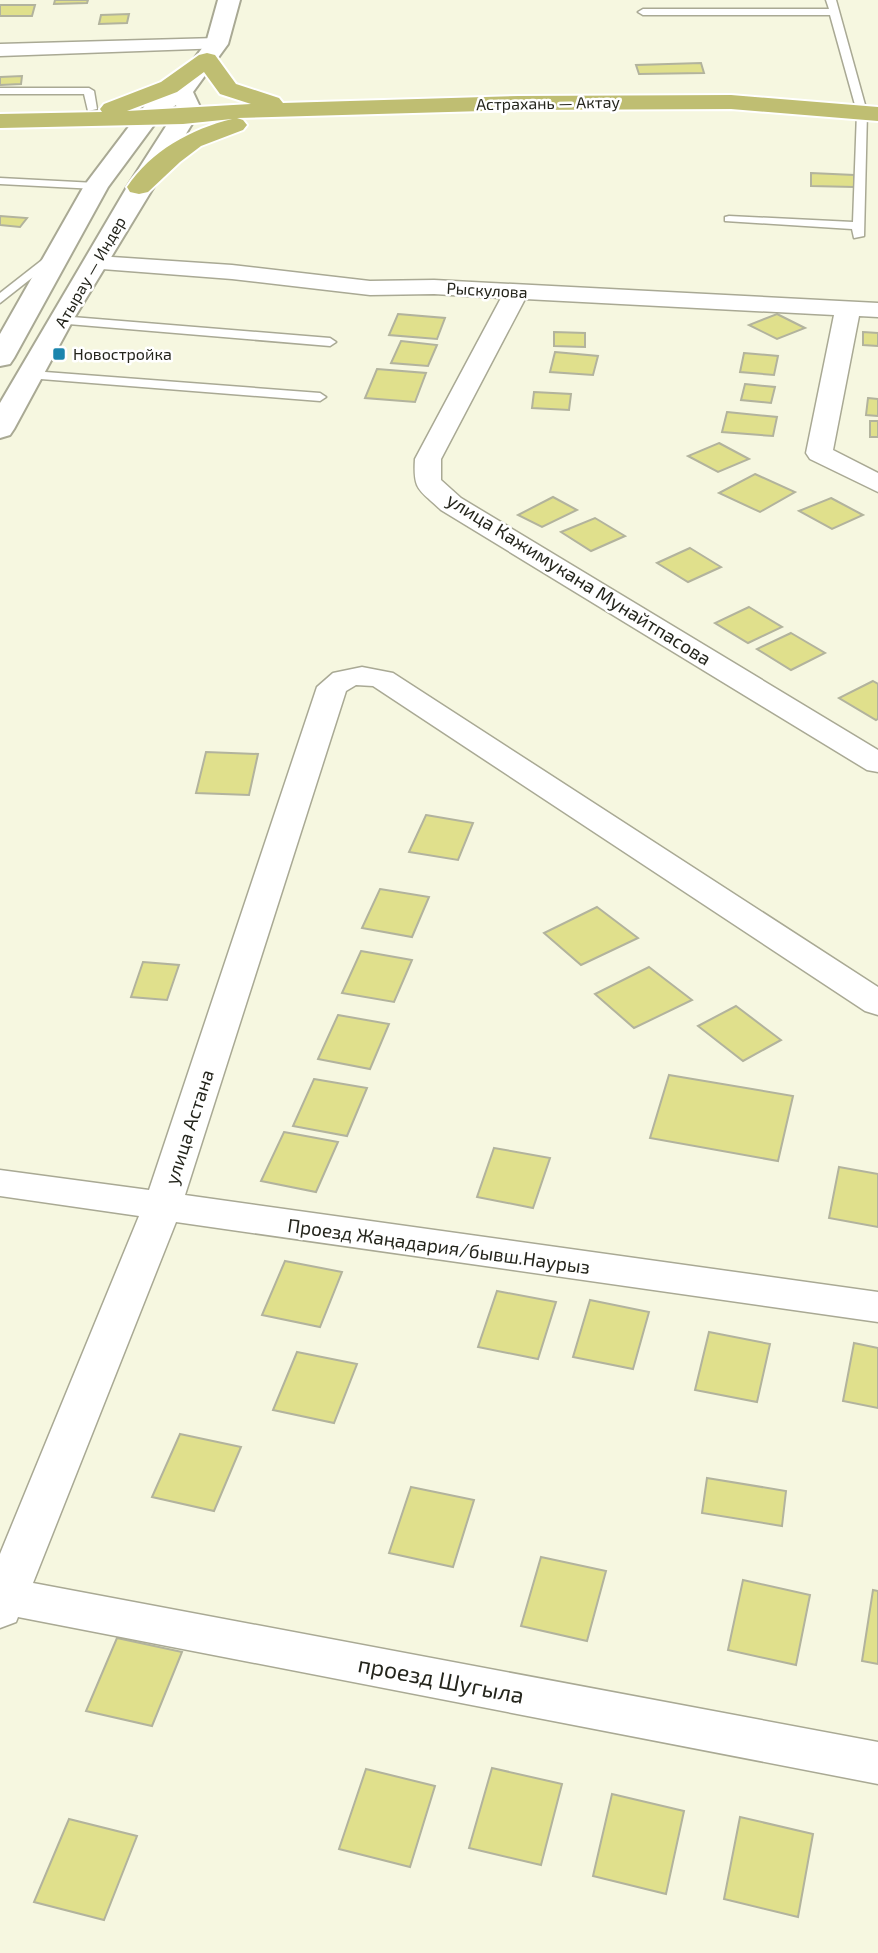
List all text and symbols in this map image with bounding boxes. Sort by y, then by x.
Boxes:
street label: Астрахань — Актау [476,92,621,114]
street label: Атырау — Индер [50,213,130,331]
street label: Рыскулова [446,278,528,302]
place label: Новостройка [73,344,172,363]
marker: Новостройка [51,346,67,362]
street label: улица Кажимукана Мунайтпасова [442,487,716,671]
street label: улица Астана [159,1066,219,1188]
street label: Проезд Жаңадария/бывш.Наурыз [286,1213,592,1279]
street label: проезд Шугыла [356,1649,527,1710]

